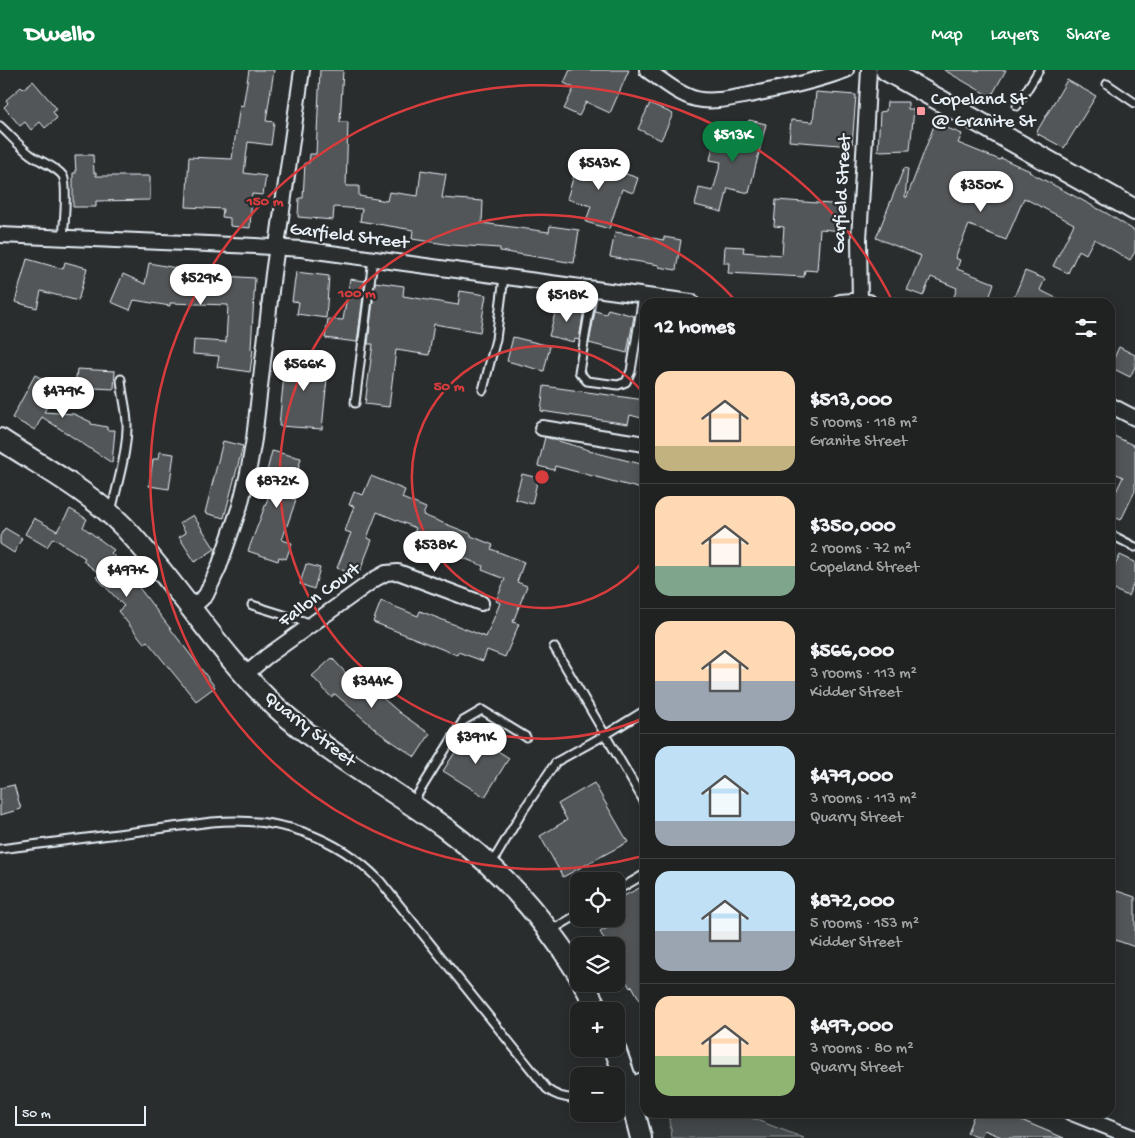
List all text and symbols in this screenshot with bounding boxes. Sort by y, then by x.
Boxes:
text: Dwello [25,21,95,50]
text: Map [931,25,963,46]
text: Layers [991,25,1038,46]
text: Share [1066,25,1110,46]
place label: Copeland St @ Granite St [931,89,1038,134]
marker: Copeland St @ Granite St [915,105,927,117]
pin: $513K [698,121,768,163]
text: $513K [713,127,753,146]
street label: Garfield Street [828,131,858,254]
pin: $543K [564,148,634,191]
text: $543K [579,155,619,174]
pin: $350K [946,170,1016,213]
text: $350K [960,177,1002,196]
text: 150 m [246,193,284,211]
street label: Garfield Street [288,218,412,256]
pin: $529K [166,264,236,306]
text: $529K [181,270,221,289]
pin: $518K [532,280,602,323]
text: 100 m [337,285,376,303]
text: $518K [547,287,587,306]
icon: filters [1072,314,1100,342]
text: 12 homes [655,316,734,341]
pin: $566K [269,350,339,392]
text: $566K [284,356,324,375]
pin: $479K [28,376,98,419]
text: 50 m [434,378,465,396]
text: $479K [43,383,83,402]
text: $513,000 [810,389,892,414]
icon: home [695,391,755,451]
text: 5 rooms · 118 m² [810,414,918,433]
text: Granite Street [810,433,907,452]
pin: $872K [242,466,312,509]
centre of rings [533,468,551,486]
text: $872K [257,473,297,492]
text: $350,000 [810,515,896,540]
icon: home [695,516,755,576]
pin: $538K [400,530,470,573]
text: $538K [414,537,456,556]
text: 2 rooms · 72 m² [810,540,911,559]
pin: $497K [92,556,162,598]
street label: Fallon Court [274,557,367,634]
text: Copeland Street [810,559,919,578]
text: $497K [107,562,147,581]
text: $566,000 [810,640,894,665]
icon: home [695,641,755,701]
text: 3 rooms · 113 m² [810,665,917,684]
pin: $344K [337,666,407,709]
text: $344K [352,673,392,692]
text: Kidder Street [810,684,901,703]
street label: Quarry Street [258,687,361,774]
pin: $391K [441,722,511,765]
text: $391K [457,729,495,748]
text: $479,000 [810,765,893,790]
icon: home [695,766,755,826]
text: 3 rooms · 113 m² [810,790,917,809]
text: Quarry Street [810,809,903,828]
map controls [570,872,625,1122]
button: locate [570,872,625,927]
text: $872,000 [810,890,895,915]
icon: home [695,891,755,951]
text: 5 rooms · 153 m² [810,915,919,934]
text: Kidder Street [810,934,901,953]
button: layers [570,937,625,992]
button: + [570,1002,625,1057]
text: $497,000 [810,1015,893,1040]
icon: home [695,1016,755,1076]
text: 3 rooms · 80 m² [810,1040,914,1059]
text: Quarry Street [810,1059,903,1078]
button: − [570,1067,625,1122]
scale bar [15,1103,146,1126]
text: 50 m [22,1106,51,1123]

